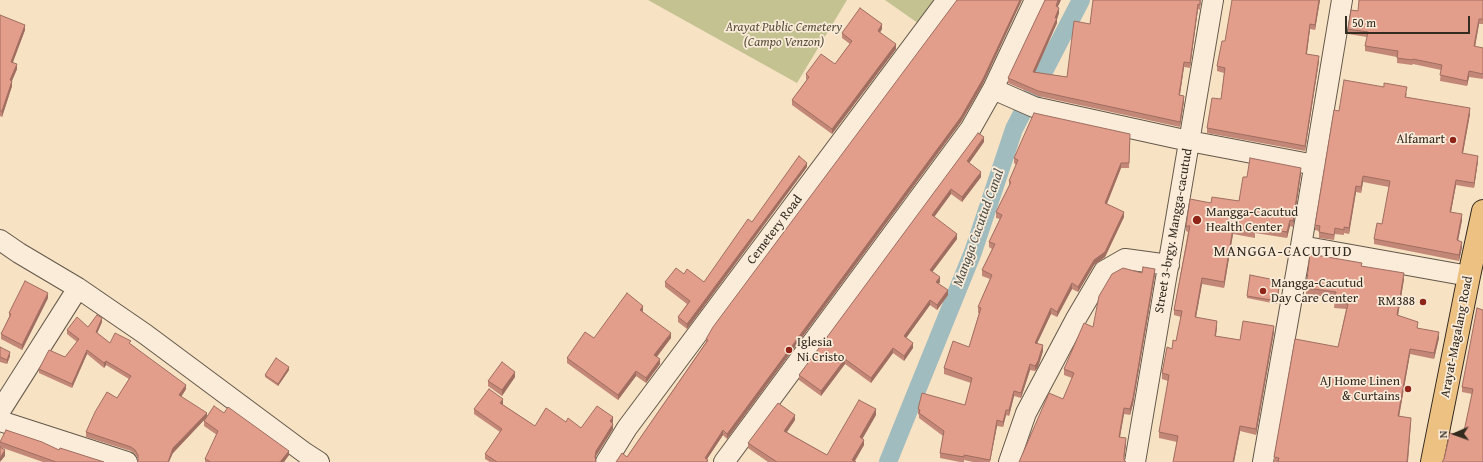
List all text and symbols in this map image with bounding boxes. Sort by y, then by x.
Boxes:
scale bar [1347,8,1472,34]
text: 50 m [1352,14,1376,31]
park label: Arayat Public Cemetery (Campo Venzon) [726,20,842,51]
place label: Alfamart [1396,132,1445,148]
marker: Alfamart [1448,135,1458,145]
street label: Street 3-brgy. Mangga-cacutud [1152,147,1196,315]
water label: Mangga Cacutud Canal [950,167,1008,289]
street label: Cemetery Road [744,192,806,268]
place label: Mangga-Cacutud Health Center [1206,205,1298,236]
marker: Mangga-Cacutud Health Center [1191,214,1203,226]
district label: MANGGA-CACUTUD [1213,243,1353,261]
street label: Arayat-Magalang Road [1438,275,1476,399]
place label: Mangga-Cacutud Day Care Center [1271,276,1363,307]
marker: Mangga-Cacutud Day Care Center [1258,286,1268,296]
place label: RM388 [1378,294,1415,310]
marker: RM388 [1418,297,1428,307]
place label: Iglesia Ni Cristo [797,335,844,366]
marker: Iglesia Ni Cristo [784,345,794,355]
place label: AJ Home Linen & Curtains [1320,374,1400,405]
marker: AJ Home Linen & Curtains [1403,384,1413,394]
north arrow [1435,414,1475,454]
text: N [1435,430,1451,438]

